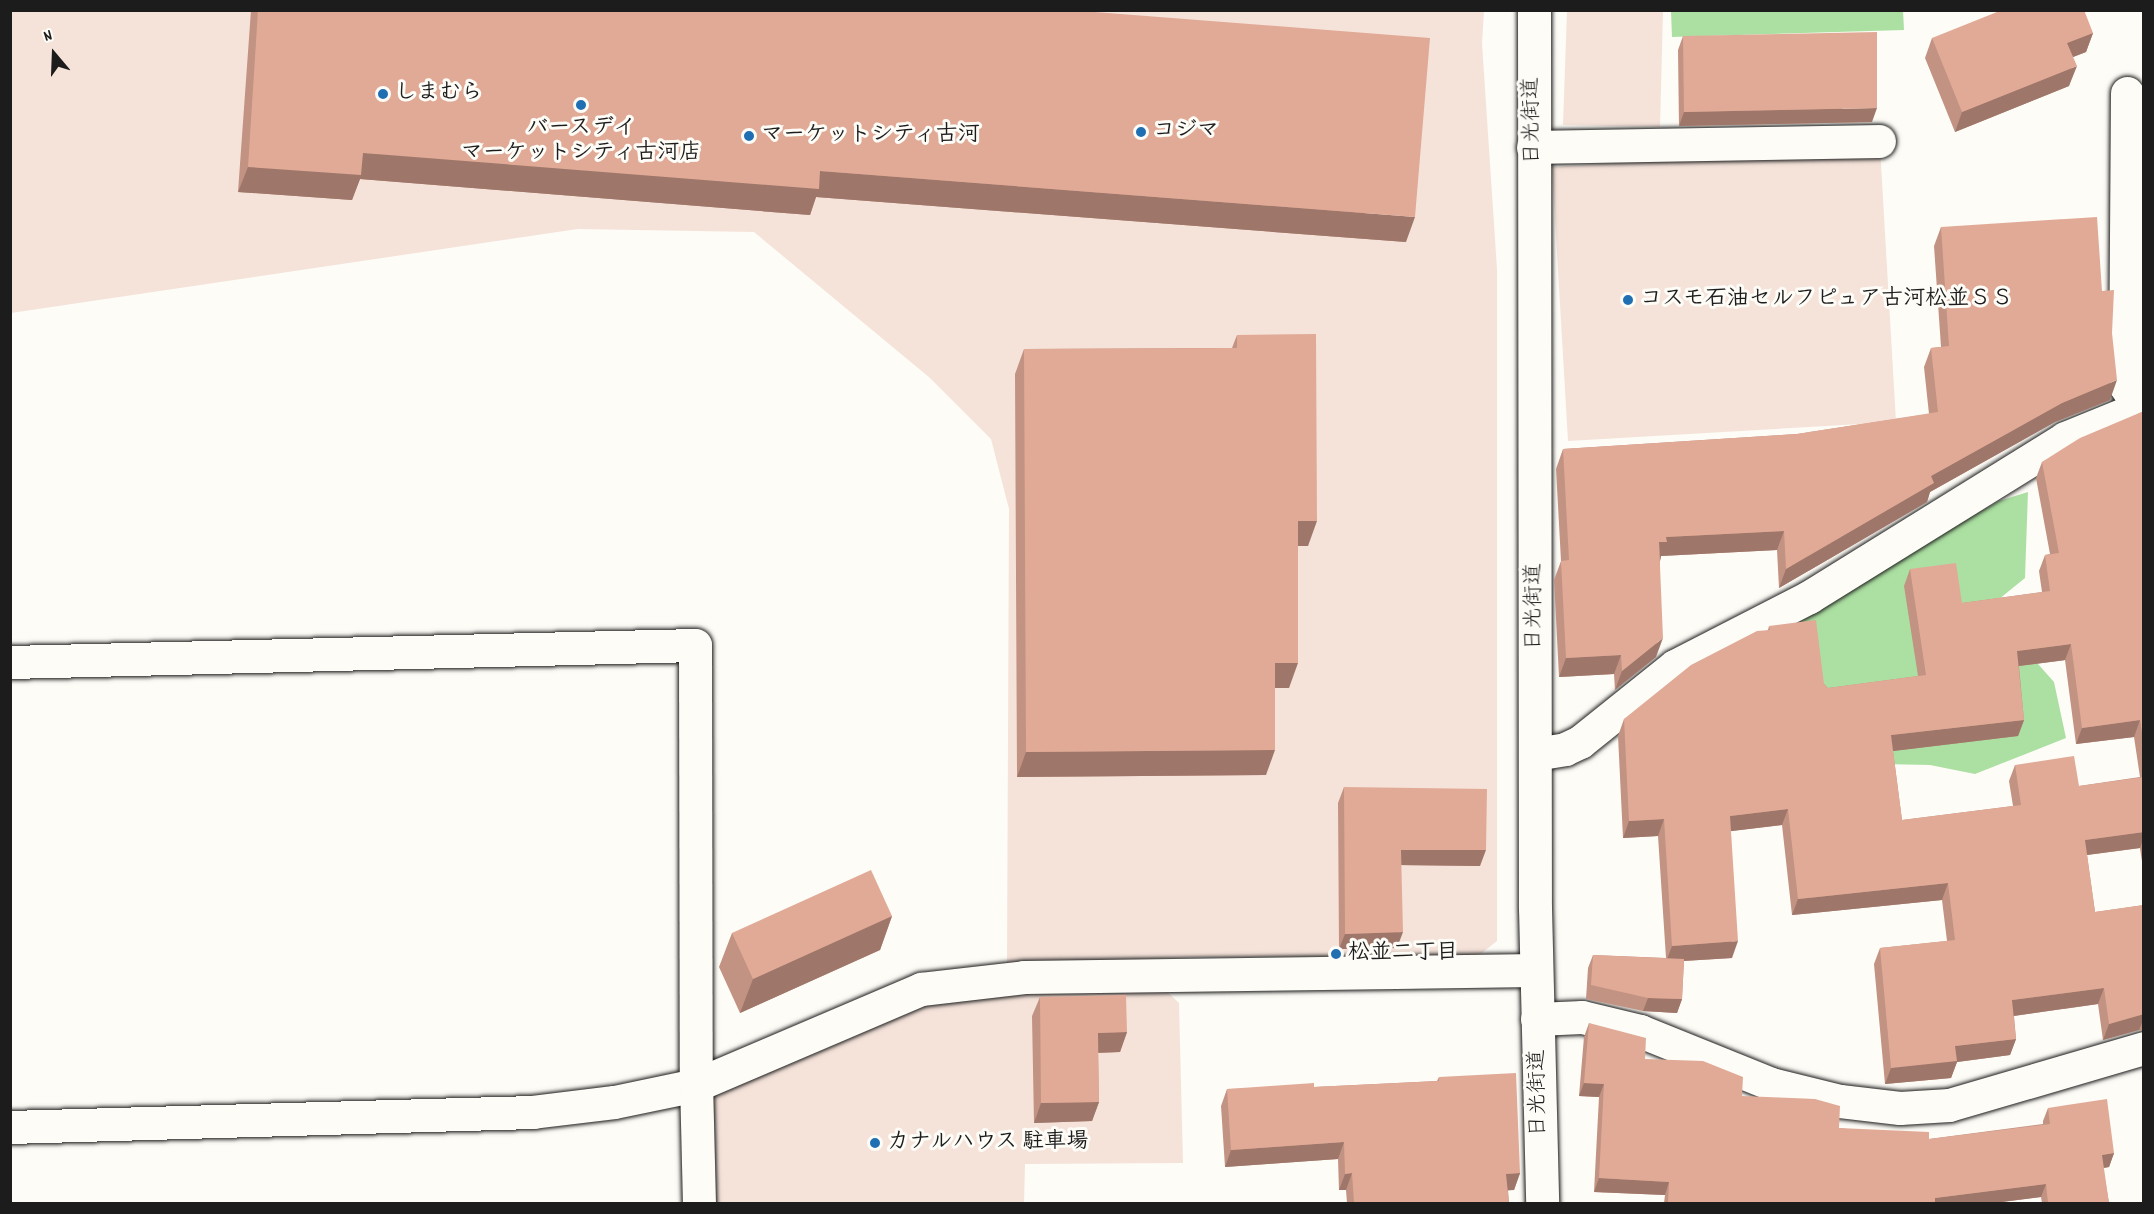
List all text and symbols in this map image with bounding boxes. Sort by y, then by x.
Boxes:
north arrow [24,24,84,84]
text: N [40,24,55,49]
street label: 日光街道 [1519,77,1547,165]
place label: しまむら [395,81,483,107]
marker: しまむら [376,87,390,101]
marker: バースデイ マーケットシティ古河店 [574,98,588,112]
place label: バースデイ マーケットシティ古河店 [460,115,702,166]
place label: コジマ [1153,119,1219,145]
place label: マーケットシティ古河 [761,123,981,149]
marker: コジマ [1134,125,1148,139]
marker: マーケットシティ古河 [742,129,756,143]
place label: コスモ石油セルフピュア古河松並ＳＳ [1640,287,2014,313]
marker: コスモ石油セルフピュア古河松並ＳＳ [1621,293,1635,307]
street label: 日光街道 [1522,563,1548,651]
place label: 松並二丁目 [1348,941,1458,967]
marker: 松並二丁目 [1329,947,1343,961]
street label: 日光街道 [1525,1049,1553,1137]
place label: カナルハウス 駐車場 [887,1130,1090,1156]
marker: カナルハウス 駐車場 [868,1136,882,1150]

